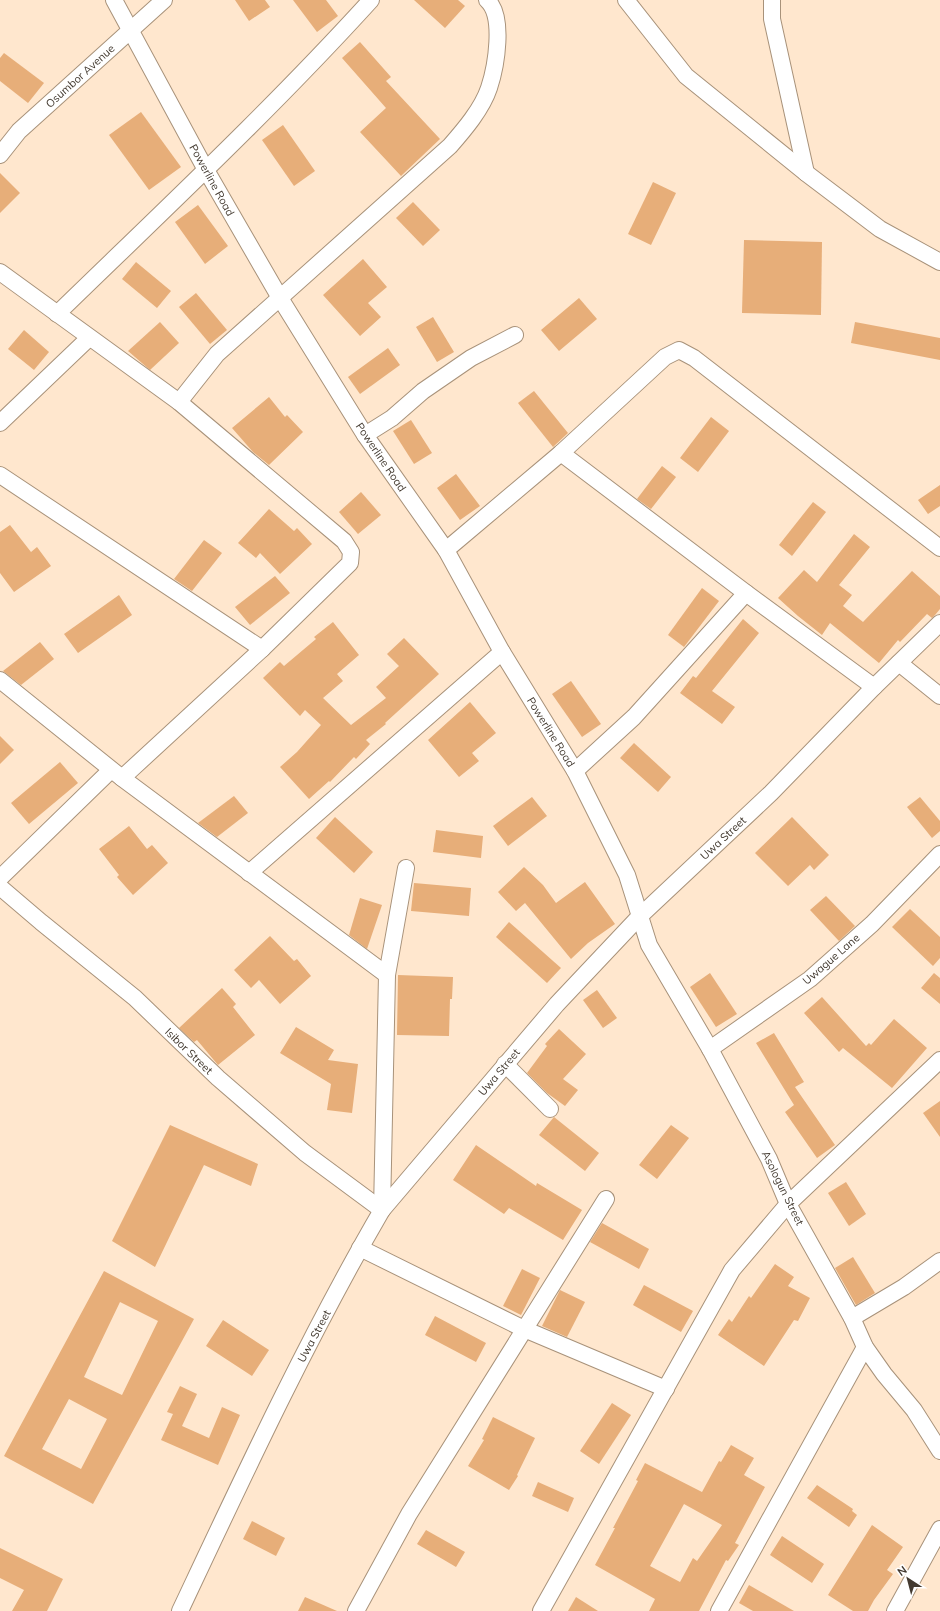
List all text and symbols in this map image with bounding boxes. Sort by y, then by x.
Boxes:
street label: Osumbor Avenue [43,41,117,111]
street label: Powerline Road [186,142,238,218]
street label: Powerline Road [353,420,409,494]
street label: Powerline Road [524,694,578,770]
street label: Uwa Street [697,813,749,863]
street label: Uwague Lane [800,930,862,988]
street label: Isibor Street [162,1025,216,1077]
street label: Uwa Street [475,1045,523,1098]
street label: Asologun Street [759,1148,807,1228]
street label: Uwa Street [294,1307,334,1365]
north arrow [888,1559,928,1599]
text: N [895,1563,910,1579]

